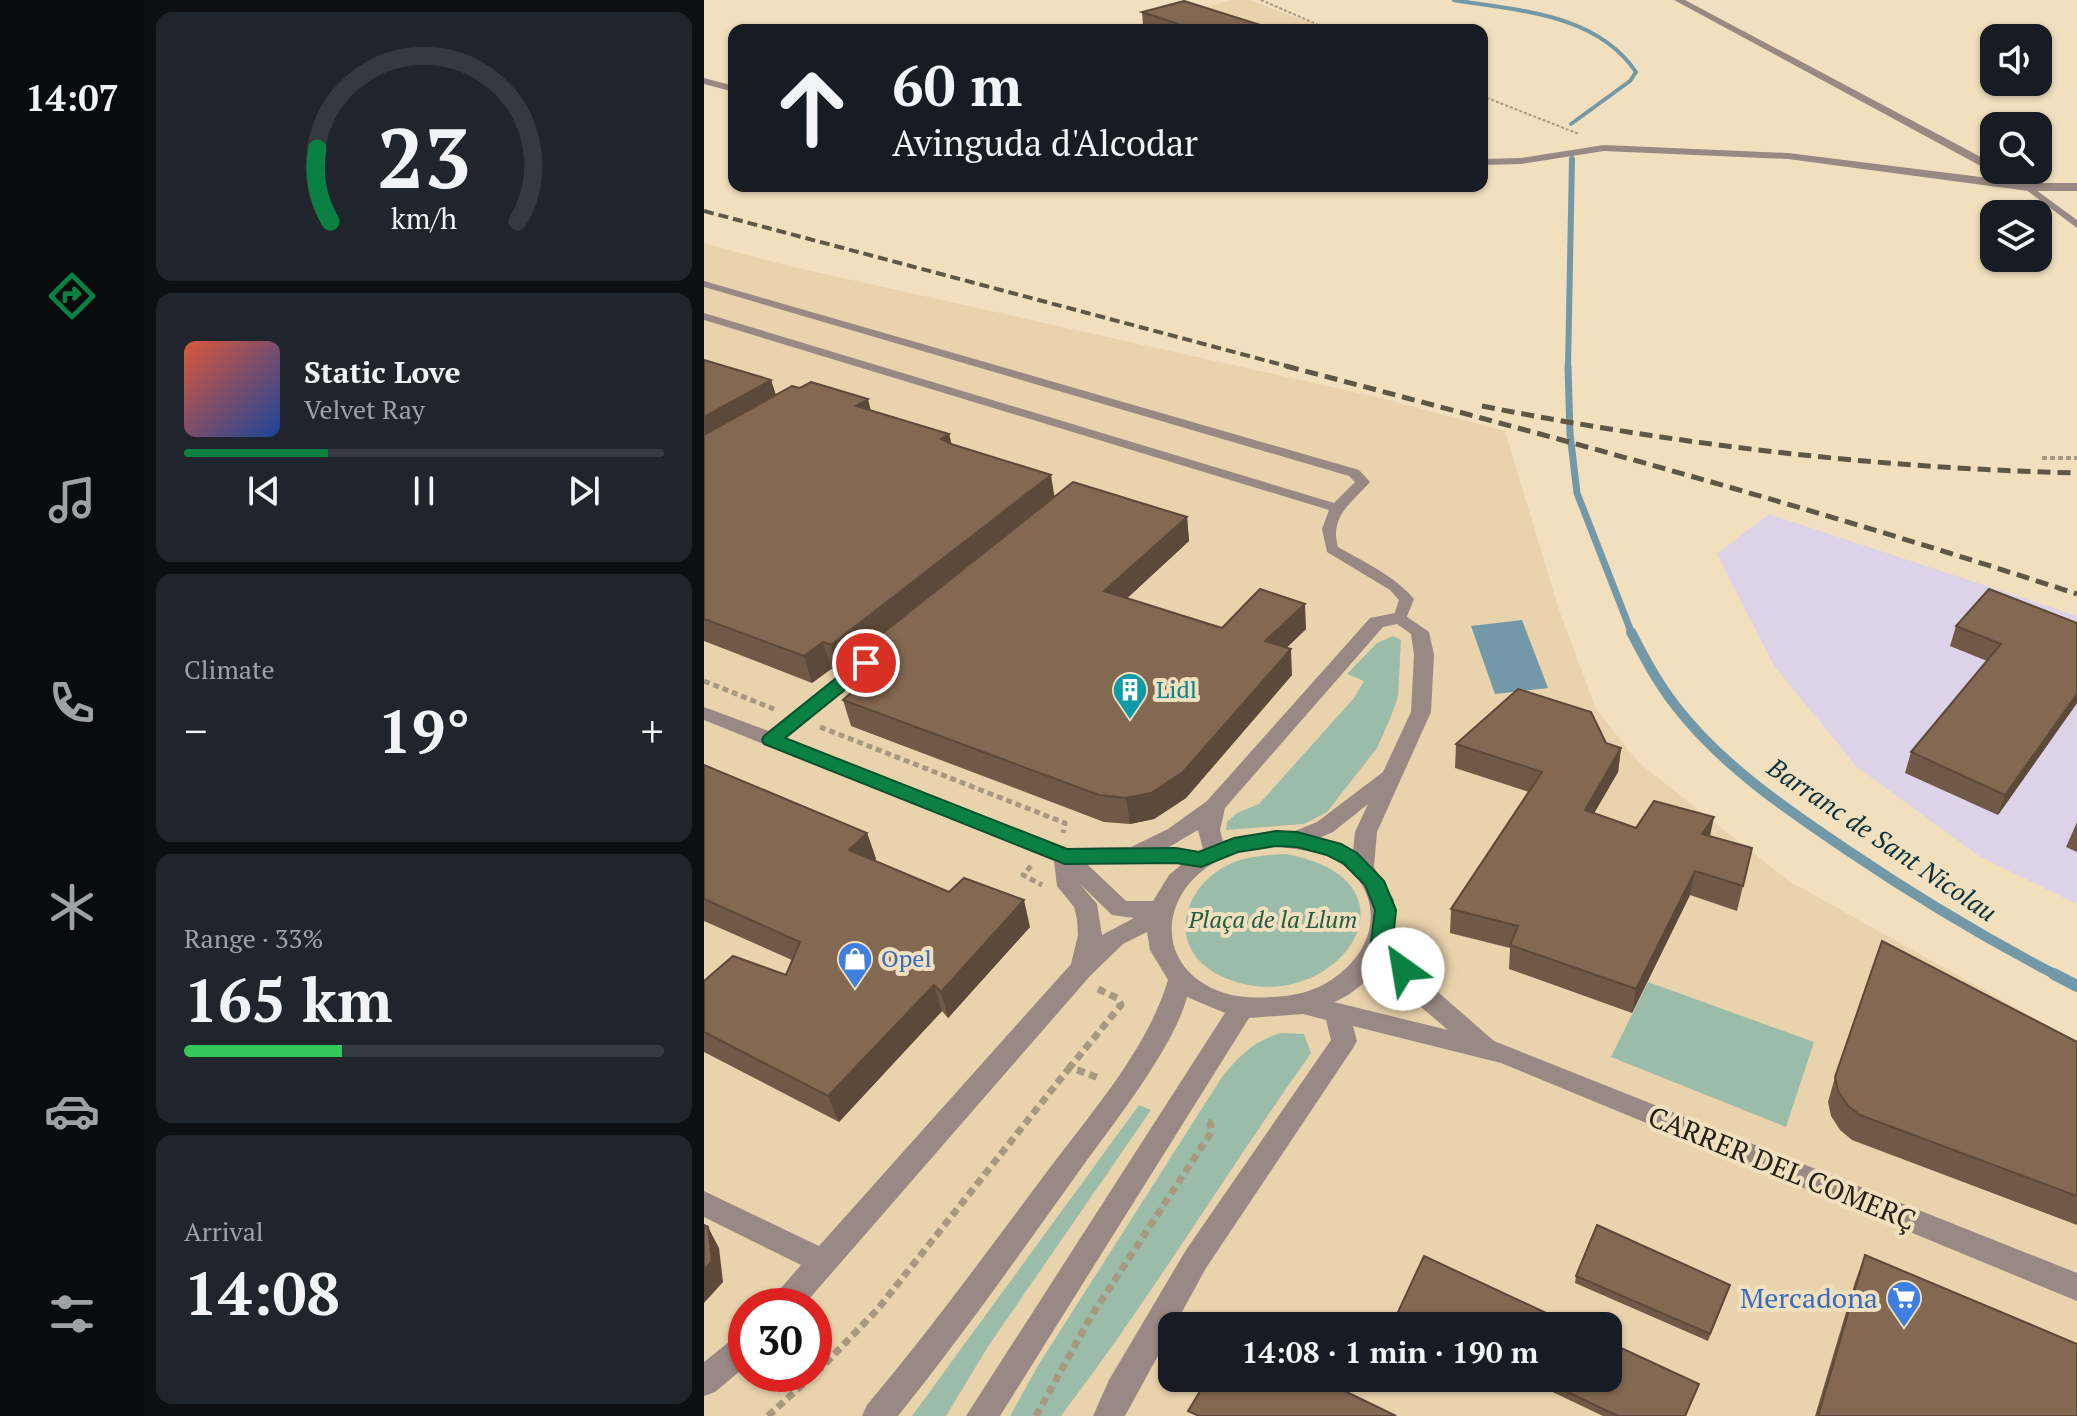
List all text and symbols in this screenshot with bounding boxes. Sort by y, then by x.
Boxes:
map controls [1980,24,2052,272]
button: sound [1980,24,2052,96]
text: 60 m [892,48,1022,122]
icon: ahead [760,56,864,160]
text: 14:07 [25,74,119,121]
text: 23 [377,102,471,212]
button: search [1980,112,2052,184]
text: Avinguda d'Alcodar [892,119,1198,166]
text: km/h [391,200,457,238]
button: layers [1980,200,2052,272]
icon: directions [44,268,100,324]
text: Static Love [304,352,461,392]
text: Velvet Ray [304,392,425,426]
icon: previous [242,469,286,513]
icon: pause [402,469,446,513]
icon: next [562,469,606,513]
icon: music [44,472,100,528]
pin [832,629,900,697]
icon: arrive [844,641,888,685]
text: Climate [184,652,275,686]
building icon: Lidl [1111,671,1149,721]
place label: Lidl [1156,673,1197,705]
icon: phone [44,675,100,731]
text: 19° [378,691,470,770]
text: − [184,701,207,760]
text: + [641,701,664,760]
water label: Barranc de Sant Nicolau [1760,749,2004,929]
icon: climate [44,879,100,935]
park label: Plaça de la Llum [1187,903,1358,935]
text: Range · 33% [184,921,323,955]
position arrow [1361,927,1445,1011]
shop icon: Opel [836,940,874,990]
place label: Opel [881,942,932,974]
text: 165 km [184,960,392,1039]
icon: car [44,1083,100,1139]
street label: CARRER DEL COMERÇ [1643,1097,1921,1238]
text: Arrival [184,1214,264,1248]
text: 14:08 [184,1253,340,1332]
place label: Mercadona [1740,1279,1878,1316]
supermarket icon: Mercadona [1885,1279,1923,1329]
icon: filters [44,1286,100,1342]
speed limit sign: 30 [728,1288,832,1392]
text: 14:08 · 1 min · 190 m [1242,1332,1538,1372]

